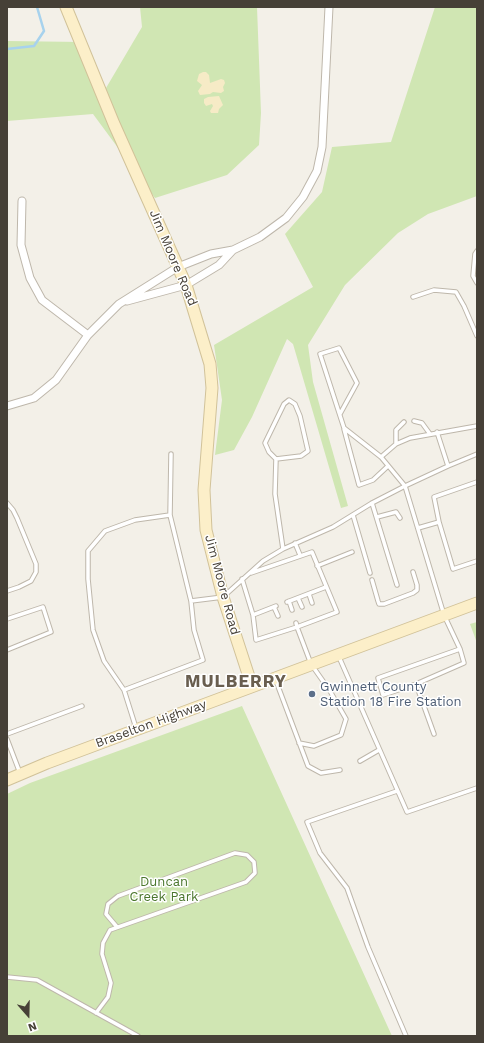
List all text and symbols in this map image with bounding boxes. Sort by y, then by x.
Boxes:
street label: Jim Moore Road [146,208,200,308]
street label: Jim Moore Road [201,533,243,637]
district label: MULBERRY [185,672,287,692]
place label: Gwinnett County Station 18 Fire Station [320,679,462,710]
marker: Gwinnett County Station 18 Fire Station [307,689,317,699]
street label: Braselton Highway [93,697,209,751]
park label: Duncan Creek Park [130,874,198,905]
north arrow [8,995,48,1035]
text: N [26,1019,38,1034]

